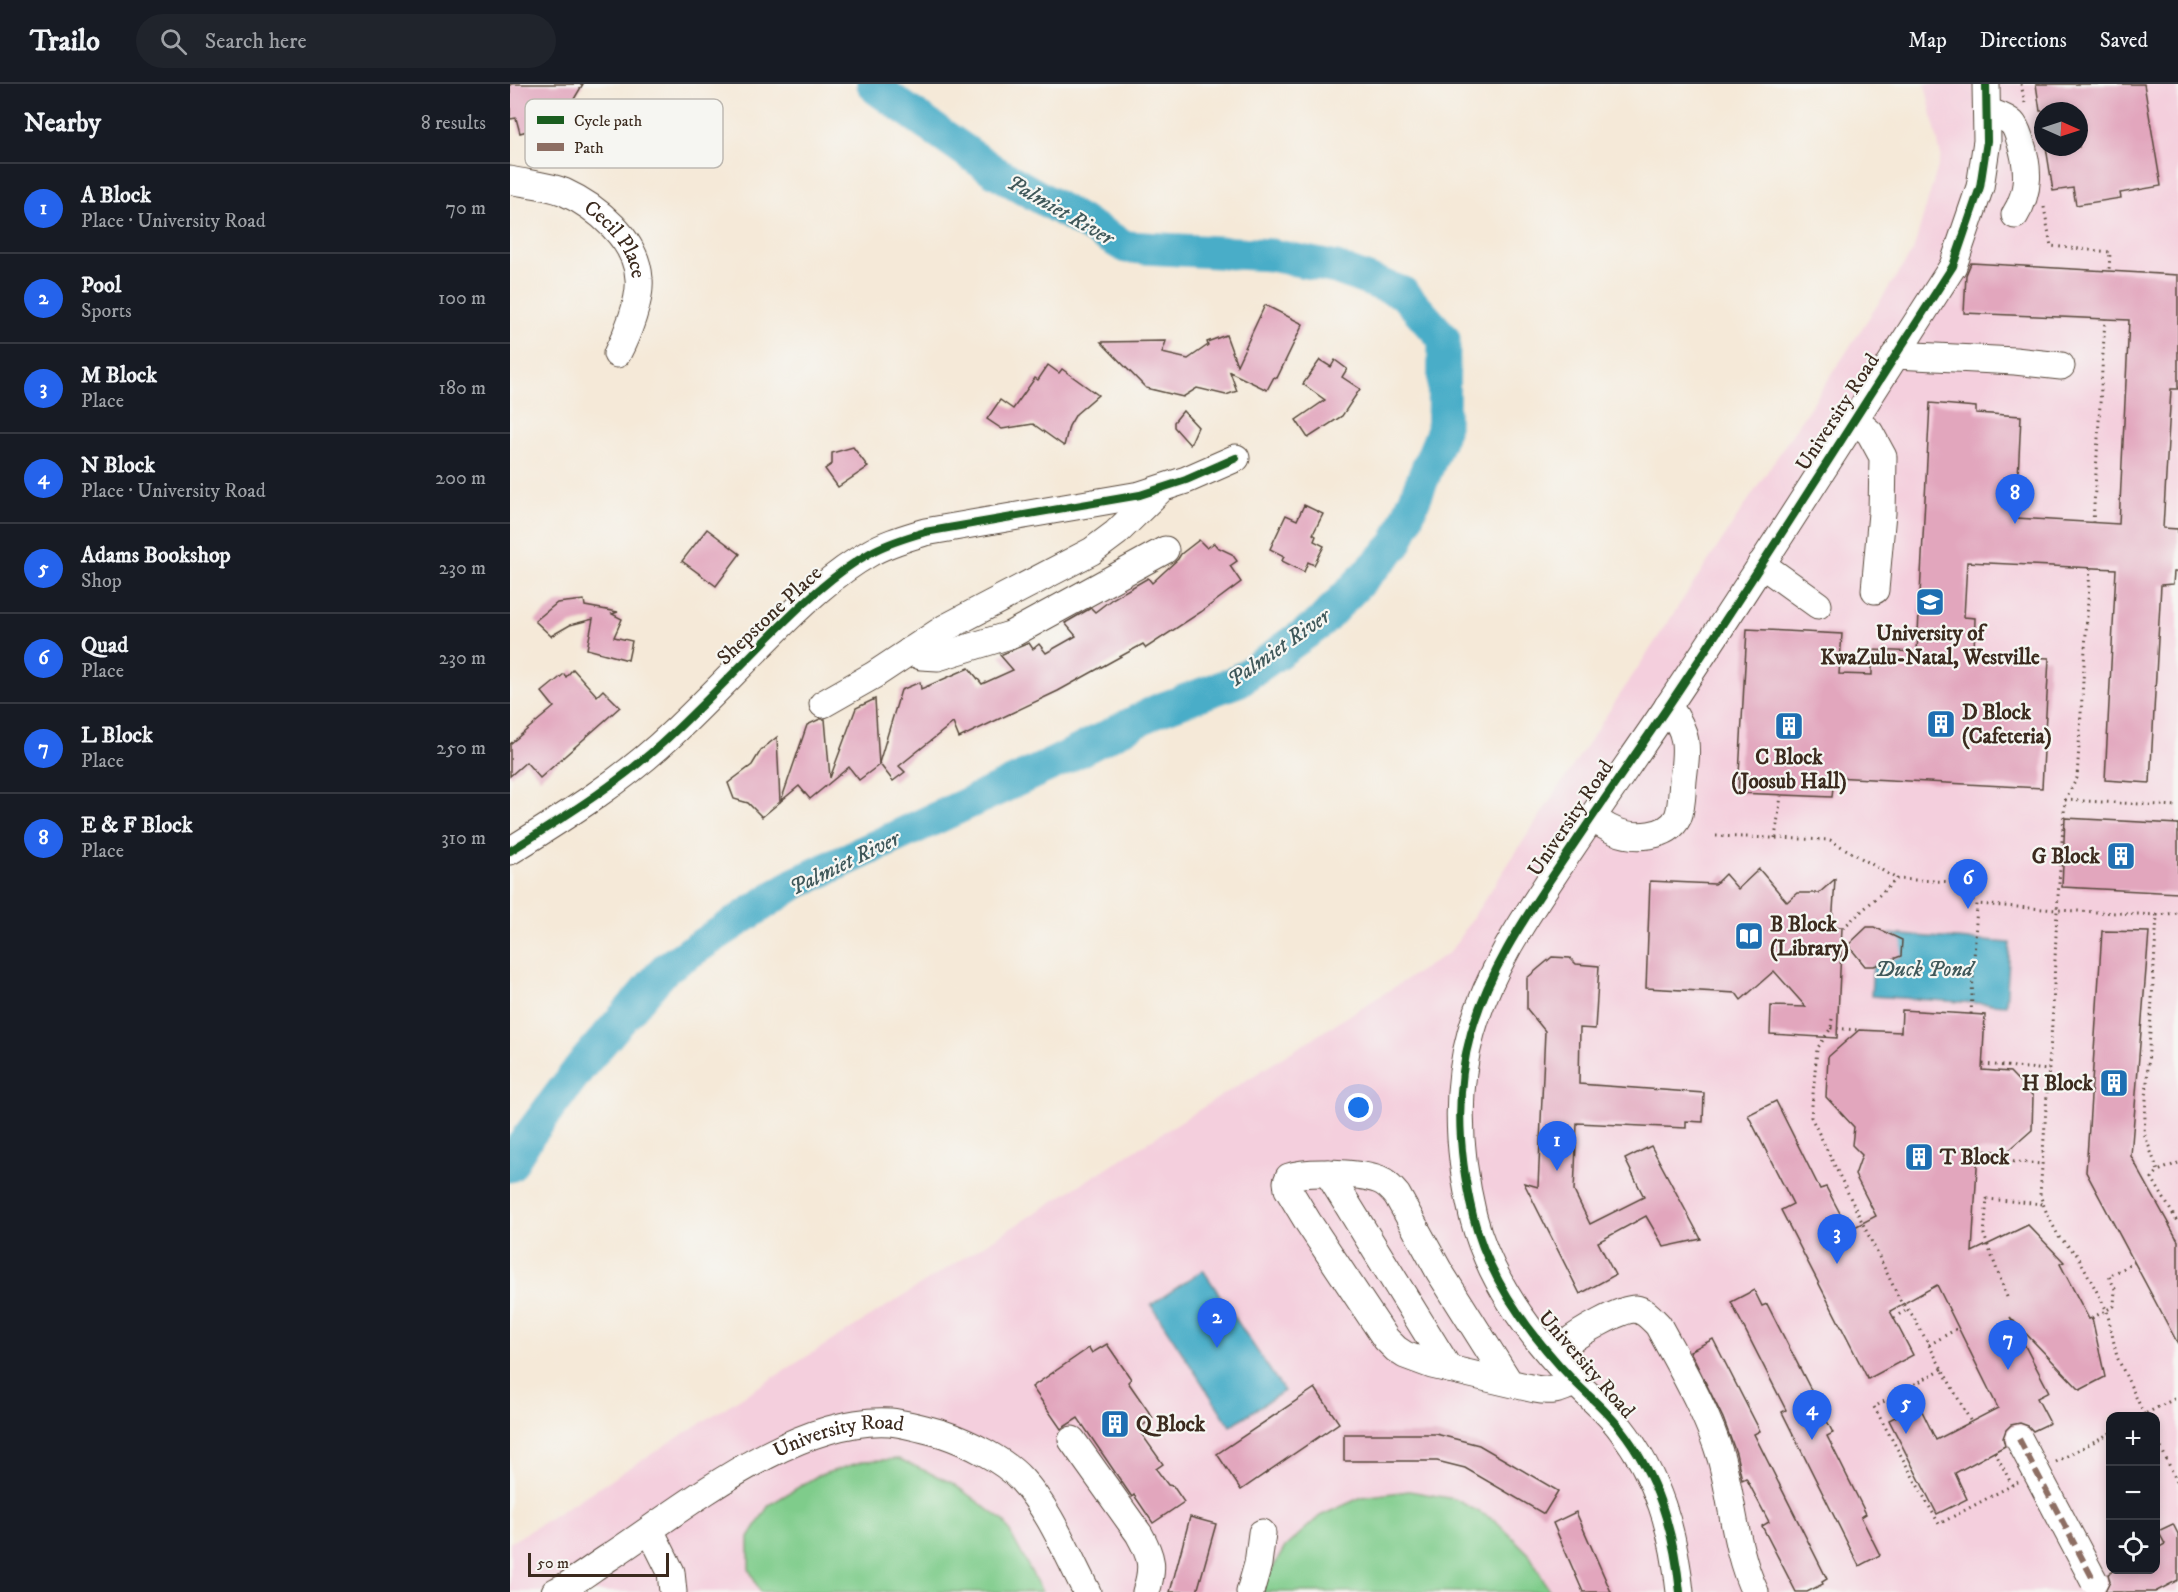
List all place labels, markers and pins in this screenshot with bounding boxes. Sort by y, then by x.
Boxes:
pin: 8 [1996,474,2034,524]
school or university icon: University of KwaZulu-Natal, Westville [1914,586,1946,618]
place label: University of KwaZulu-Natal, Westville [1820,621,2040,671]
place label: D Block (Cafeteria) [1962,700,2052,750]
building icon: D Block (Cafeteria) [1925,708,1957,740]
building icon: C Block (Joosub Hall) [1773,710,1805,742]
place label: C Block (Joosub Hall) [1731,745,1847,795]
building icon: G Block [2105,840,2137,872]
place label: G Block [2032,844,2101,870]
pin: 6 [1948,860,1988,909]
place label: B Block (Library) [1770,912,1849,962]
library icon: B Block (Library) [1733,920,1765,952]
building icon: H Block [2098,1067,2130,1099]
place label: H Block [2022,1071,2094,1097]
pin: 1 [1538,1122,1576,1171]
building icon: T Block [1903,1141,1935,1173]
place label: T Block [1939,1145,2010,1171]
pin: 3 [1818,1214,1856,1264]
pin: 2 [1198,1298,1236,1348]
pin: 7 [1988,1320,2028,1370]
pin: 5 [1886,1384,1926,1434]
pin: 4 [1792,1390,1832,1440]
building icon: Q Block [1099,1408,1131,1440]
place label: Q Block [1136,1412,1206,1438]

